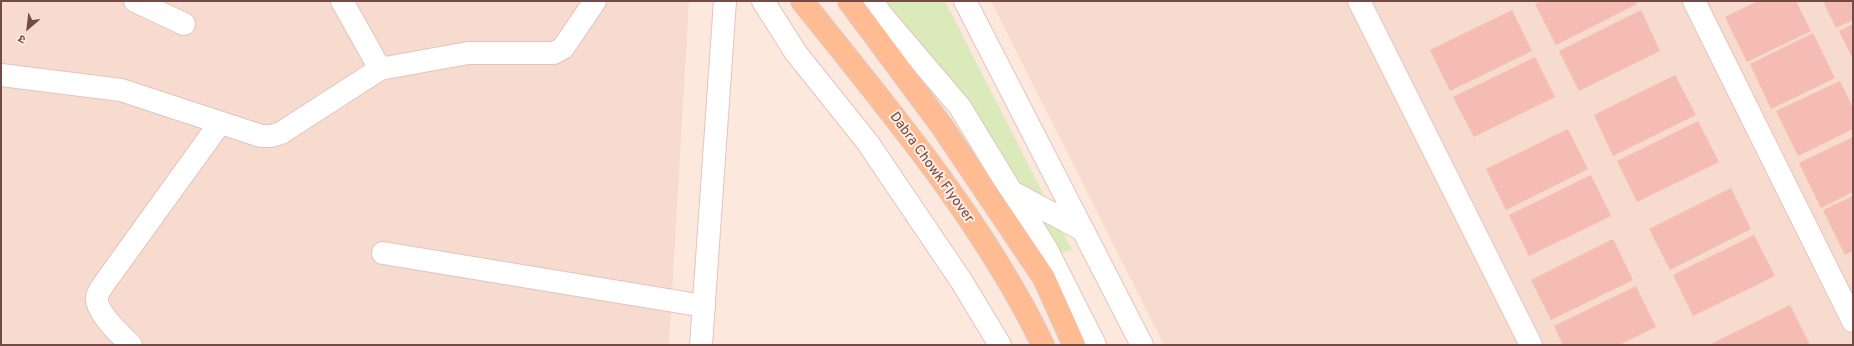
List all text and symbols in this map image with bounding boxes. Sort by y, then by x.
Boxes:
north arrow [8,8,48,48]
text: उ [16,31,28,46]
street label: Dabra Chowk Flyover [885,109,977,227]

